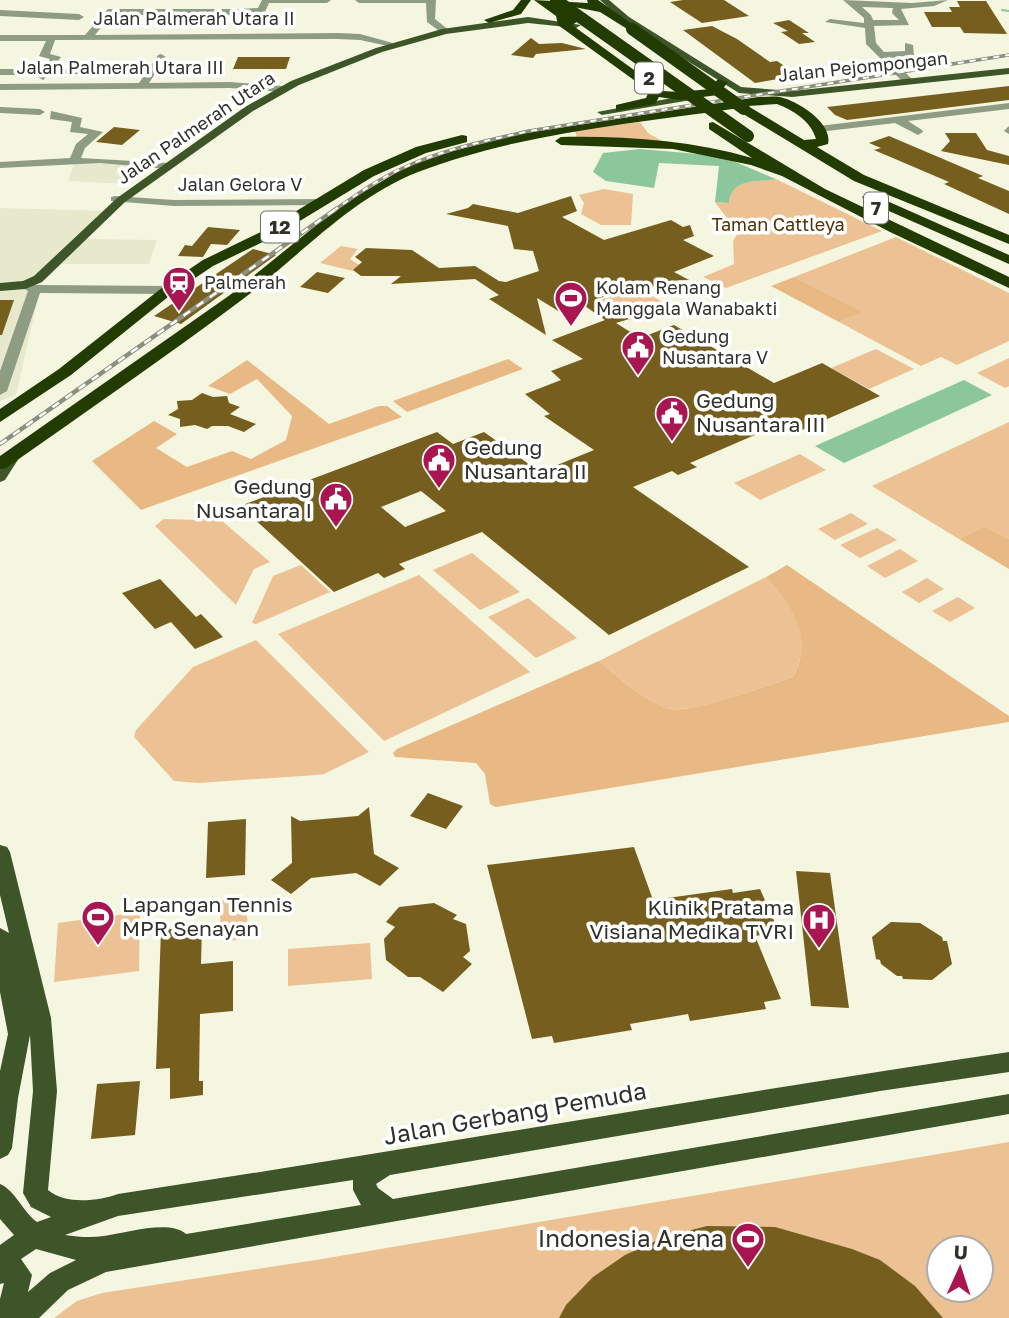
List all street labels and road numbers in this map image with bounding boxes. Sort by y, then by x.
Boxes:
street label: Jalan Palmerah Utara II [93,7,295,29]
street label: Jalan Pejompongan [777,46,949,86]
street label: Jalan Palmerah Utara III [16,56,224,78]
road number: 2 [635,62,663,94]
street label: Jalan Palmerah Utara [112,66,279,188]
street label: Jalan Gelora V [178,173,302,195]
road number: 7 [864,192,888,224]
road number: 12 [261,212,299,243]
street label: Jalan Gerbang Pemuda [381,1075,648,1150]

